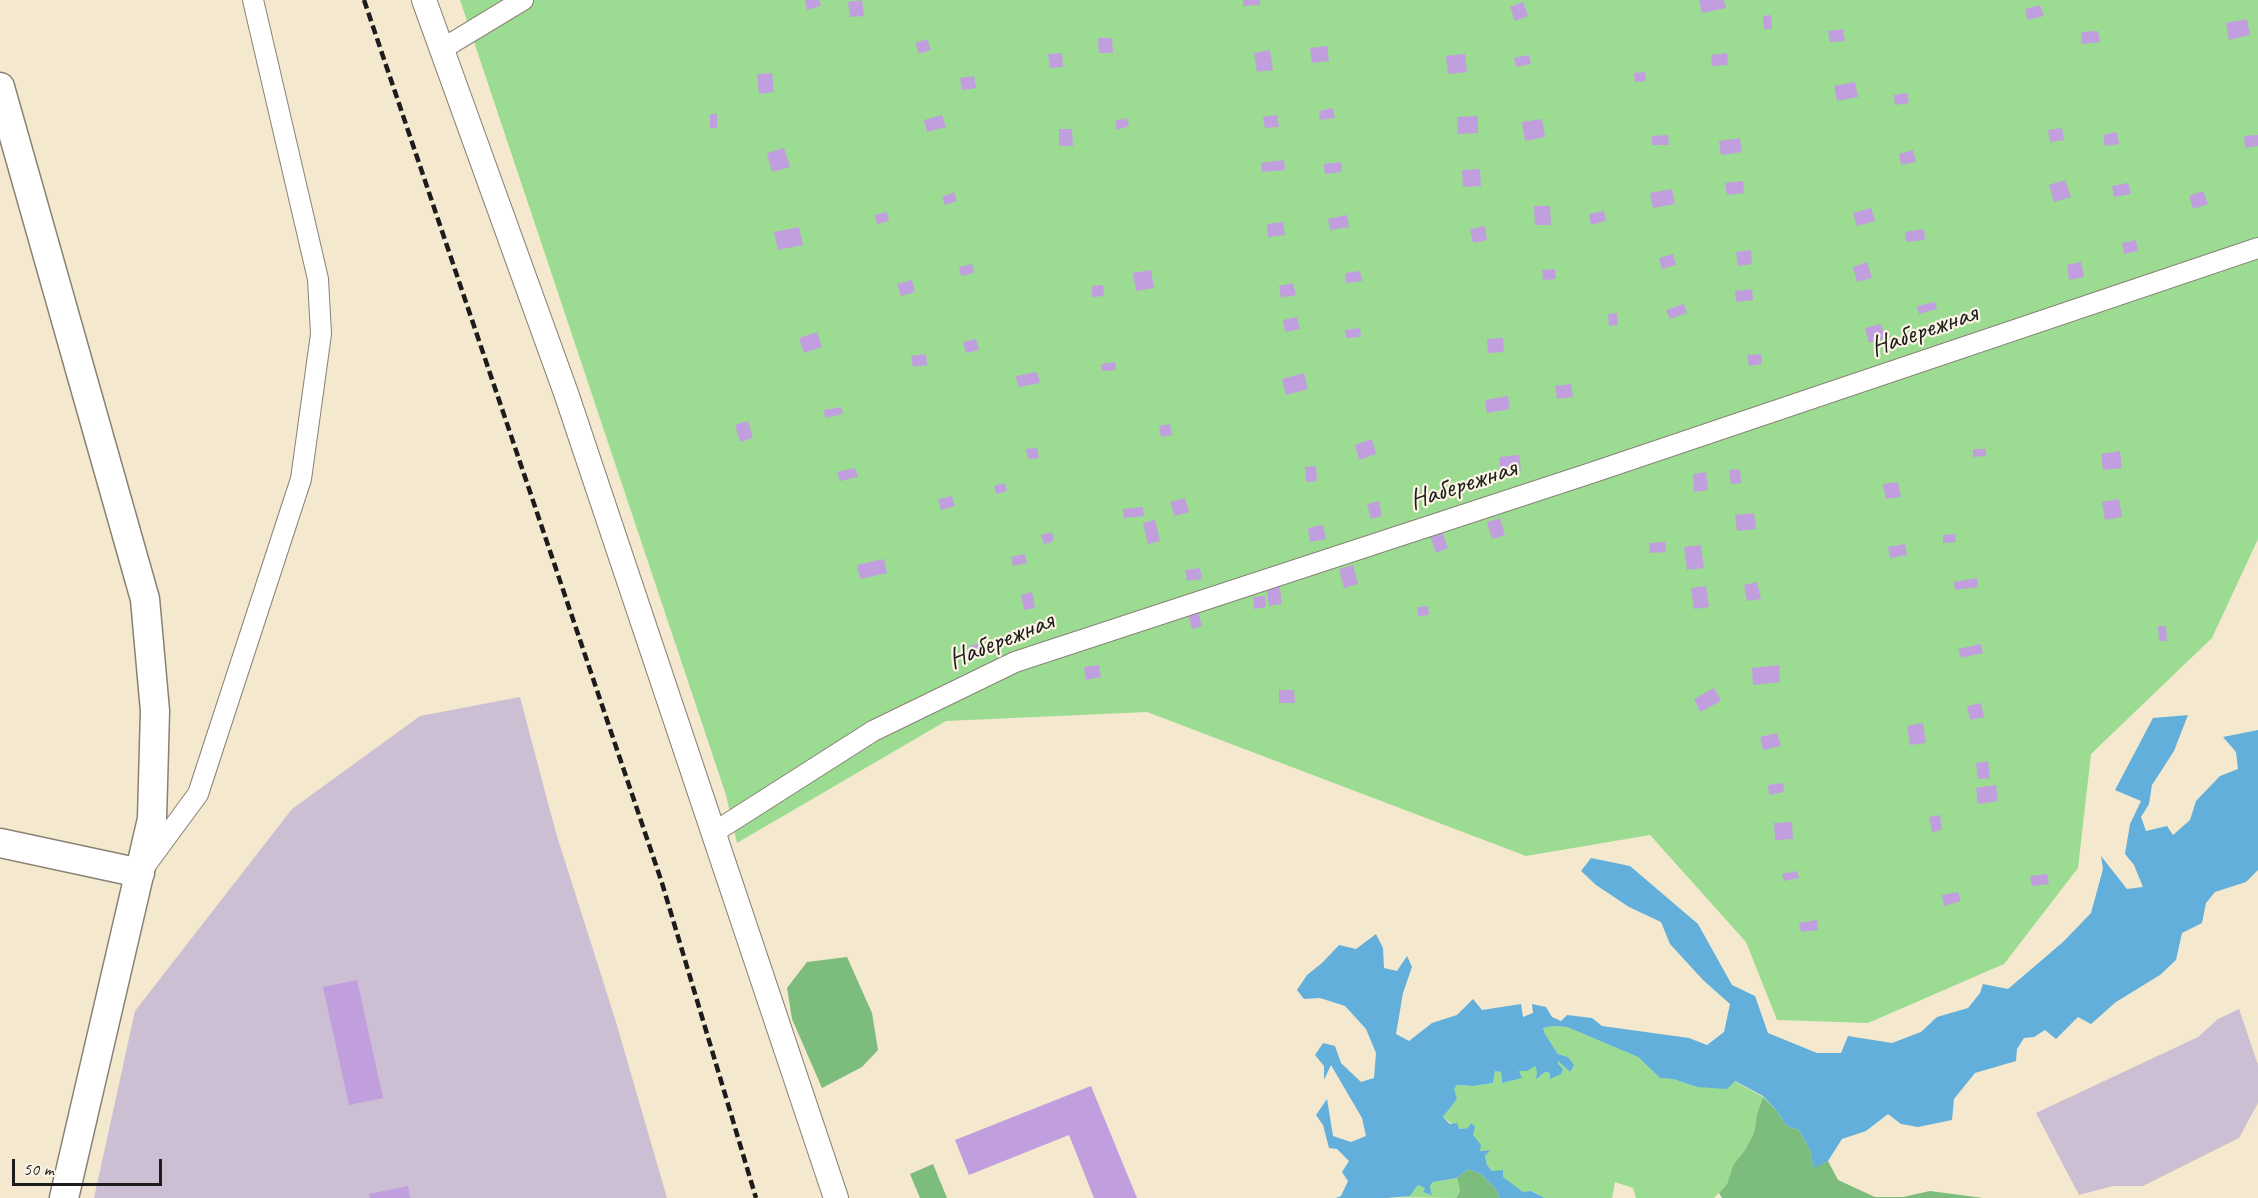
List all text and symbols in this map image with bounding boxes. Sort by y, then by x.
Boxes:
street label: Набережная [1866,297,1982,365]
street label: Набережная [1405,452,1521,518]
street label: Набережная [943,605,1059,677]
scale bar [15,1147,165,1185]
text: 50 m [23,1158,54,1180]

